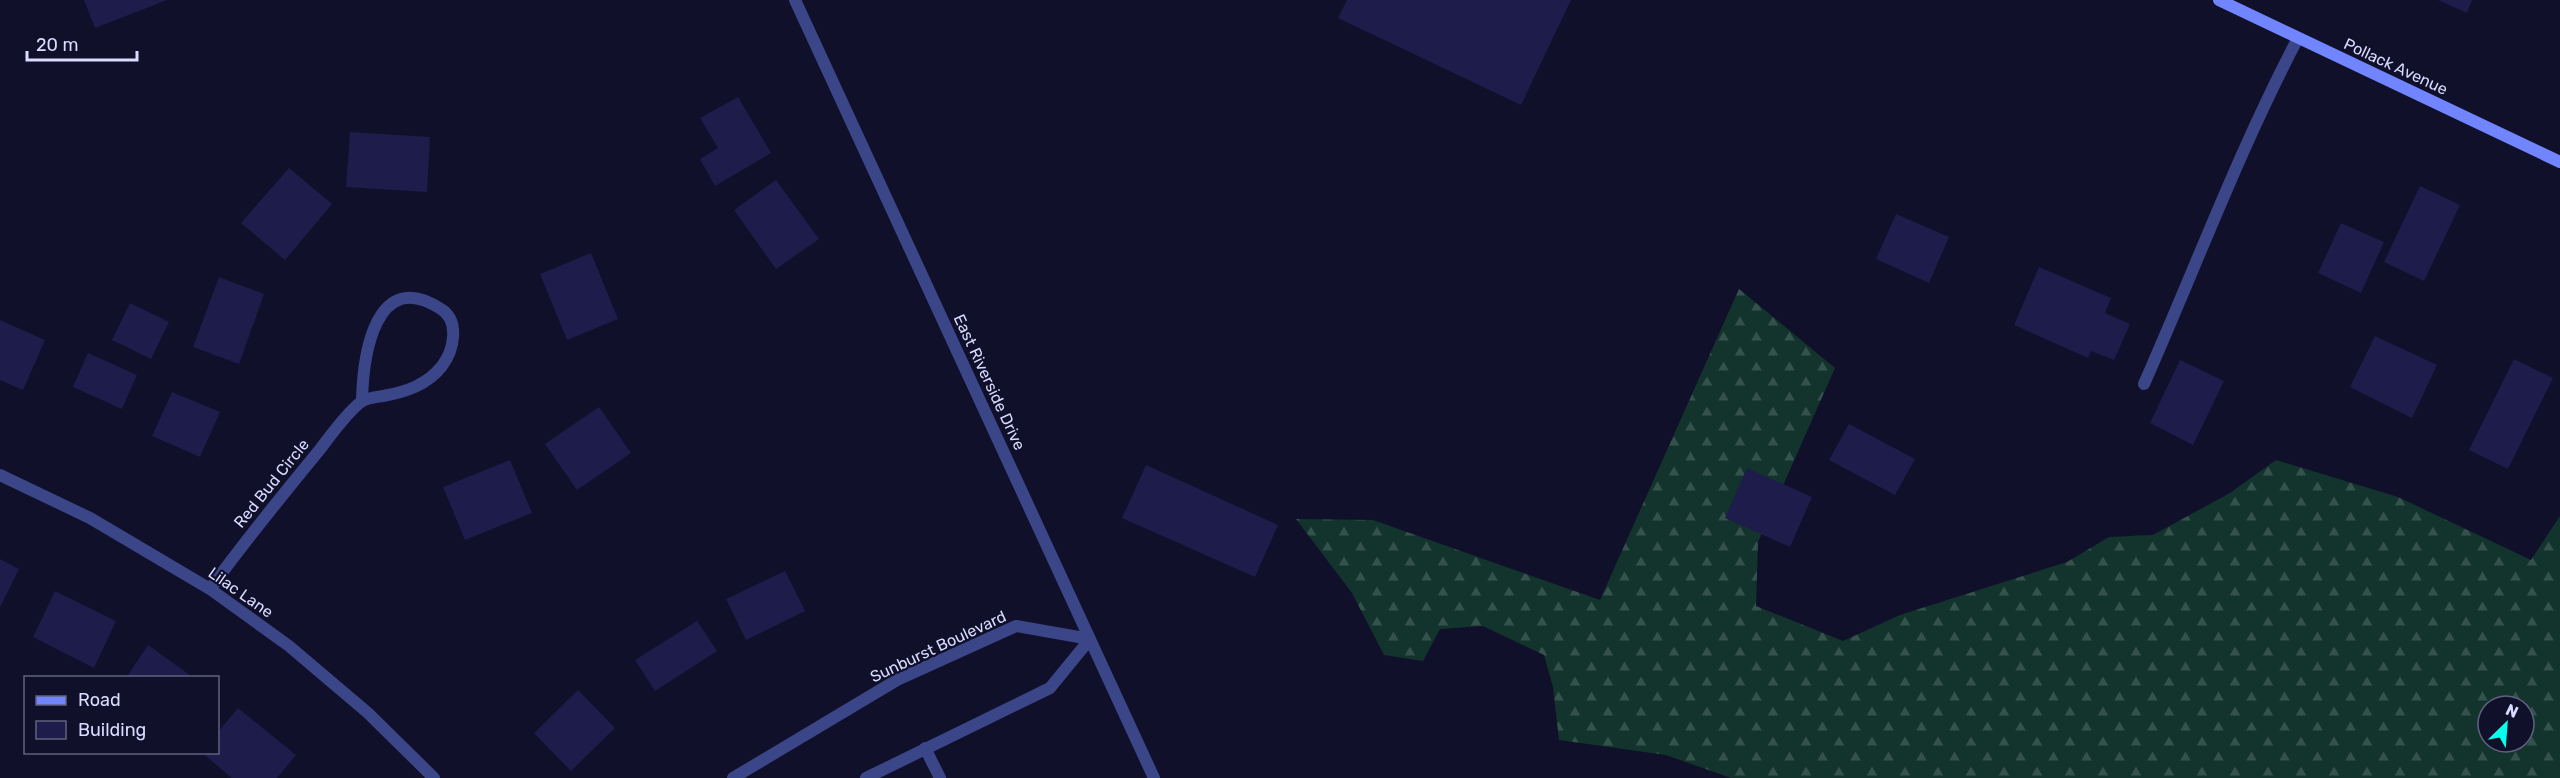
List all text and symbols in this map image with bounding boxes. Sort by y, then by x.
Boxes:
scale bar [27,24,136,62]
text: 20 m [36,34,78,56]
street label: Pollack Avenue [2341,34,2451,99]
street label: East Riverside Drive [950,311,1029,453]
street label: Red Bud Circle [230,435,313,532]
street label: Lilac Lane [205,563,277,622]
street label: Sunburst Boulevard [867,607,1009,686]
legend [24,676,219,754]
text: Road [78,689,121,711]
north arrow [2476,694,2536,754]
text: N [2503,700,2521,722]
text: Building [78,719,146,741]

